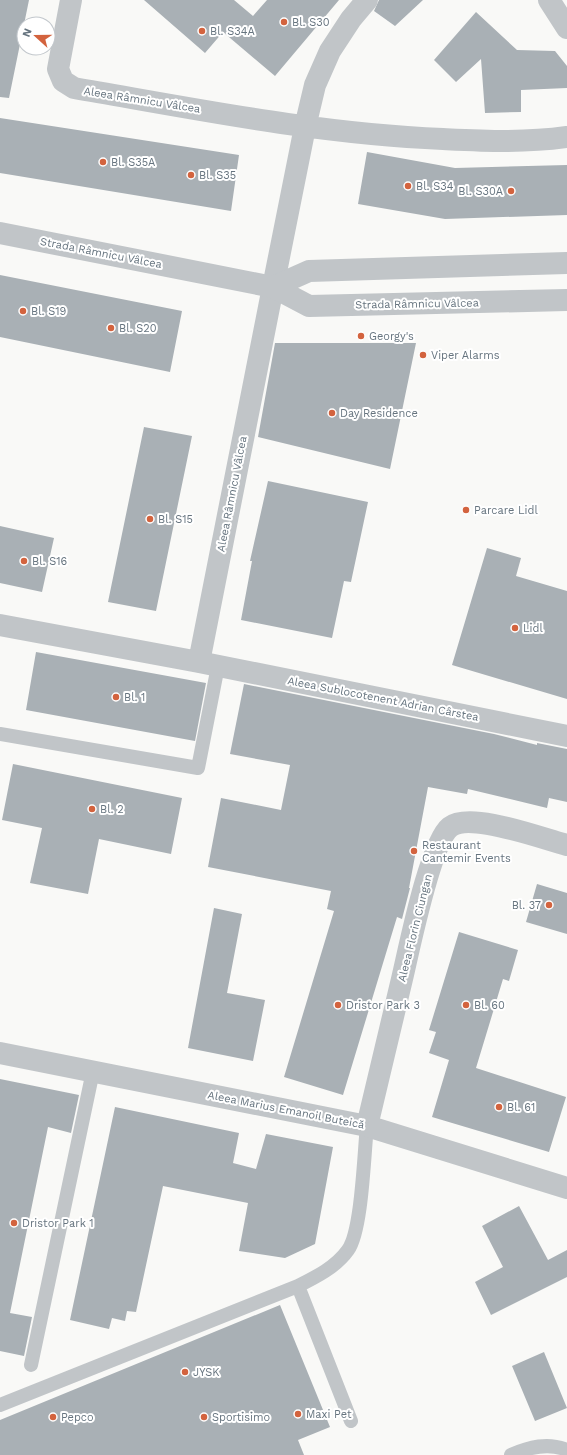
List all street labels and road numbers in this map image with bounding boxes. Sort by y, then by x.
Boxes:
street label: Aleea Râmnicu Vâlcea [83,84,201,116]
street label: Strada Râmnicu Vâlcea [39,235,163,271]
street label: Strada Râmnicu Vâlcea [355,296,479,312]
street label: Aleea Râmnicu Vâlcea [214,435,250,553]
street label: Aleea Sublocotenent Adrian Cârstea [286,674,480,724]
street label: Aleea Florin Ciungan [395,873,435,983]
street label: Aleea Marius Emanoil Buteică [207,1088,365,1132]

